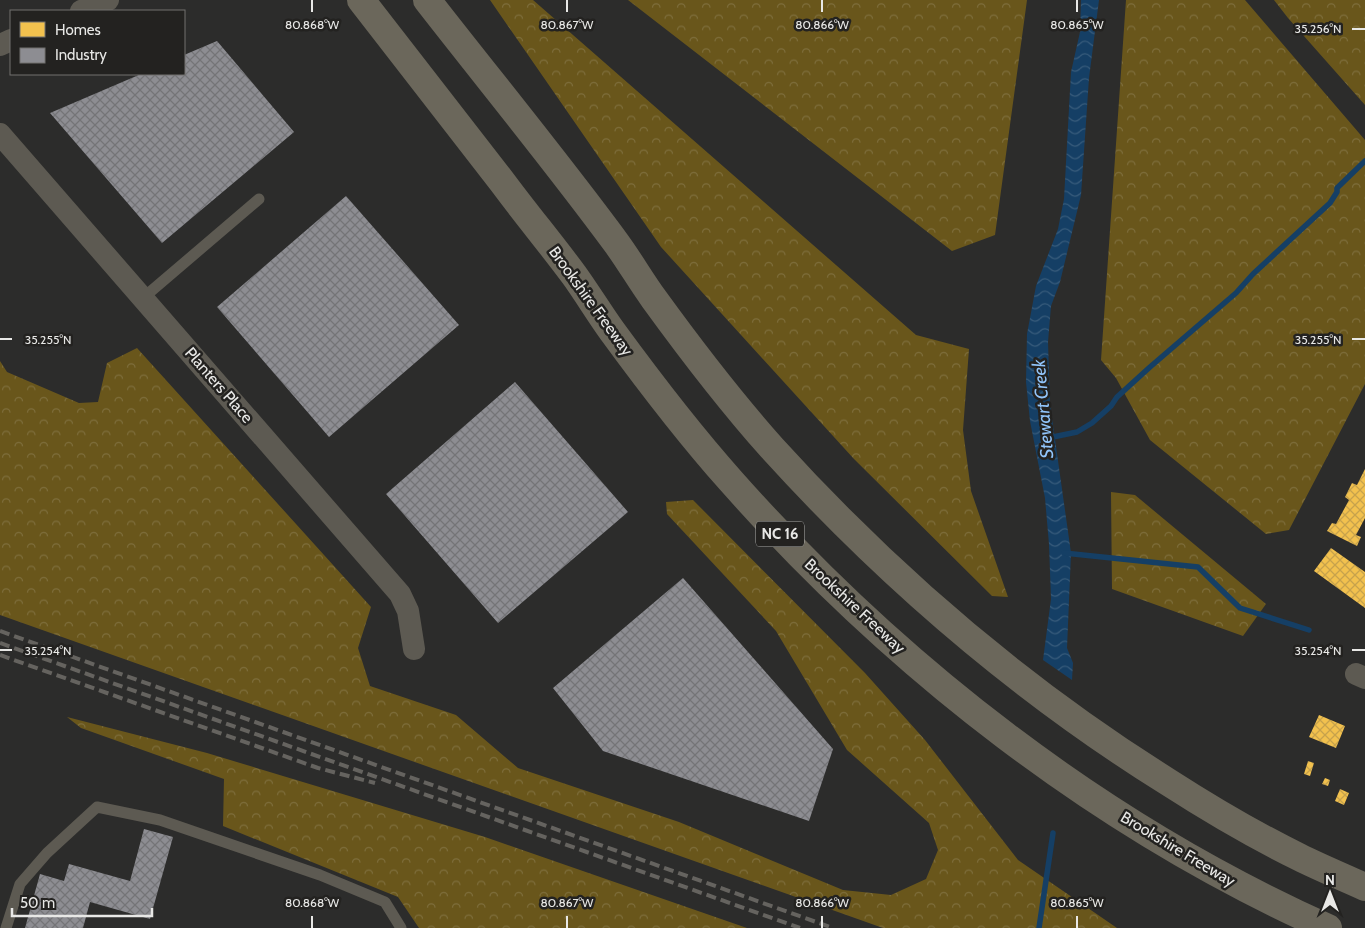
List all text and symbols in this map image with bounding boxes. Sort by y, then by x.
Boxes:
legend [10,10,185,75]
text: 80.868°W [285,17,340,32]
text: 80.867°W [541,17,594,32]
text: 80.866°W [795,17,849,32]
text: 80.865°W [1050,17,1104,32]
text: Homes [55,21,101,39]
text: 35.256°N [1295,21,1341,36]
text: Industry [55,46,107,64]
street label: Brookshire Freeway [545,243,637,359]
text: 35.255°N [25,332,71,347]
text: 35.255°N [1295,332,1341,347]
street label: Planters Place [181,343,257,427]
water label: Stewart Creek [1028,357,1058,459]
road number: NC 16 [756,522,804,546]
street label: Brookshire Freeway [801,555,909,657]
text: 35.254°N [24,643,72,658]
text: 35.254°N [1294,643,1342,658]
street label: Brookshire Freeway [1117,807,1239,891]
north arrow [1305,868,1355,918]
text: N [1325,871,1335,889]
scale bar [12,886,152,918]
text: 50 m [20,894,55,912]
text: 80.868°W [285,895,340,910]
text: 80.867°W [541,895,594,910]
text: 80.866°W [795,895,849,910]
text: 80.865°W [1050,895,1104,910]

